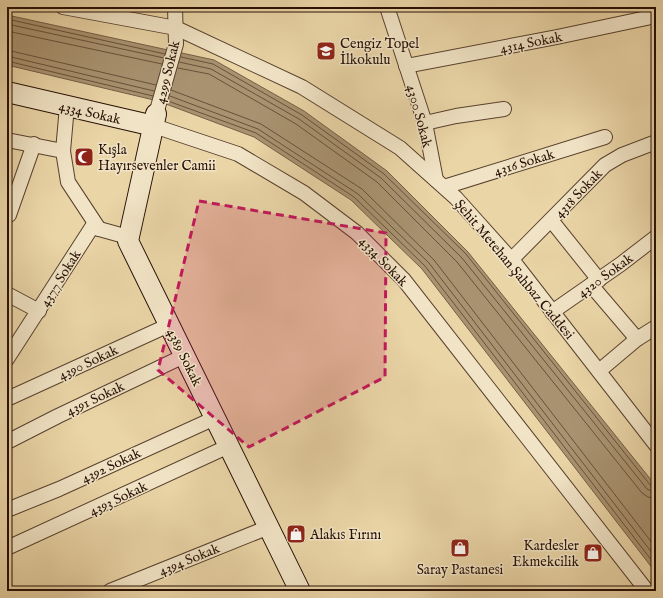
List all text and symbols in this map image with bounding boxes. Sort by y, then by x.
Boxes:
street label: 4314 Sokak [499,28,564,58]
place label: Cengiz Topel İlkokulu [340,35,419,69]
street label: 4299 Sokak [151,38,185,106]
school or university icon: Cengiz Topel İlkokulu [315,40,337,62]
street label: 4300 Sokak [402,83,436,150]
street label: 4334 Sokak [57,97,123,129]
place label: Kışla Hayırsevenler Camii [98,141,216,175]
street label: 4316 Sokak [492,145,557,181]
mosque icon: Kışla Hayırsevenler Camii [73,146,95,168]
street label: 4318 Sokak [551,165,607,222]
street label: Şehit Metehan Şahbaz Caddesi [450,196,578,343]
street label: 4334 Sokak [355,233,412,291]
street label: 4377 Sokak [36,246,86,310]
street label: 4320 Sokak [574,249,637,302]
street label: 4389 Sokak [162,325,206,390]
street label: 4390 Sokak [56,341,122,385]
street label: 4391 Sokak [63,377,128,420]
street label: 4392 Sokak [79,444,144,487]
street label: 4393 Sokak [86,477,151,520]
shop icon: Alakıs Fırını [285,523,307,545]
place label: Alakıs Fırını [309,526,382,544]
shop icon: Saray Pastanesi [449,537,471,559]
place label: Kardesler Ekmekcilik [512,537,580,571]
street label: 4394 Sokak [156,539,223,580]
shop icon: Kardesler Ekmekcilik [582,542,604,564]
place label: Saray Pastanesi [417,561,504,579]

